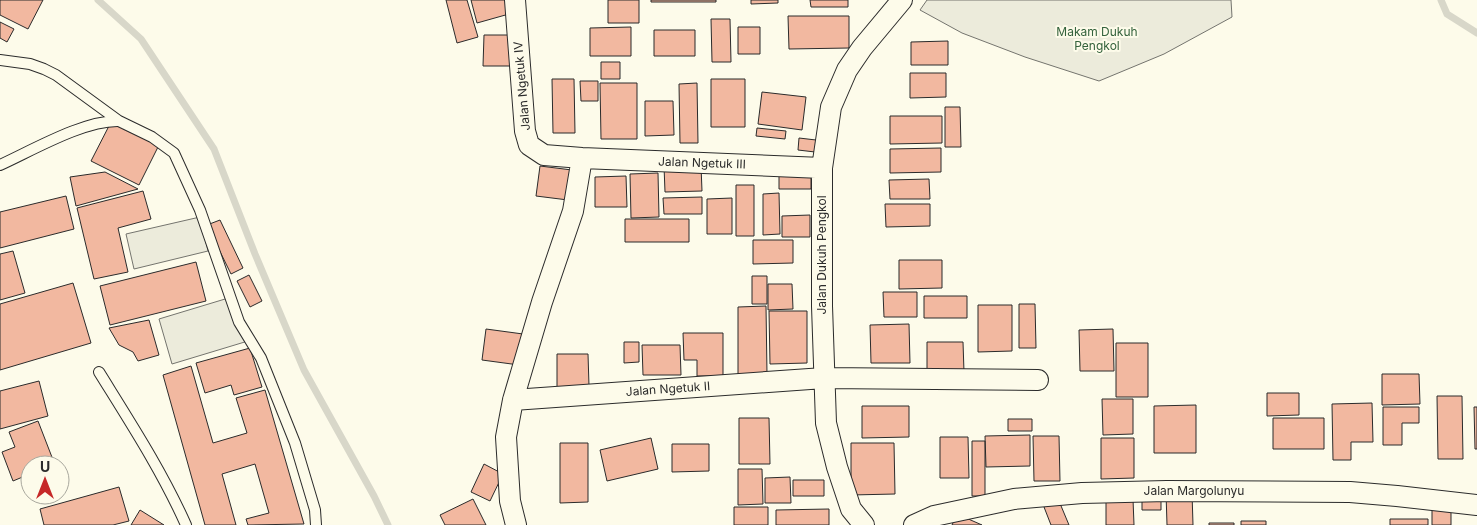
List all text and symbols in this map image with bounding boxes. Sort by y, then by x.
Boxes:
park label: Makam Dukuh Pengkol [1056,24,1138,53]
street label: Jalan Ngetuk IV [510,41,533,131]
street label: Jalan Ngetuk III [658,153,746,172]
street label: Jalan Dukuh Pengkol [814,195,829,315]
street label: Jalan Ngetuk II [625,378,711,399]
north arrow [20,455,70,505]
text: U [40,458,50,475]
street label: Jalan Margolunyu [1144,483,1244,498]

